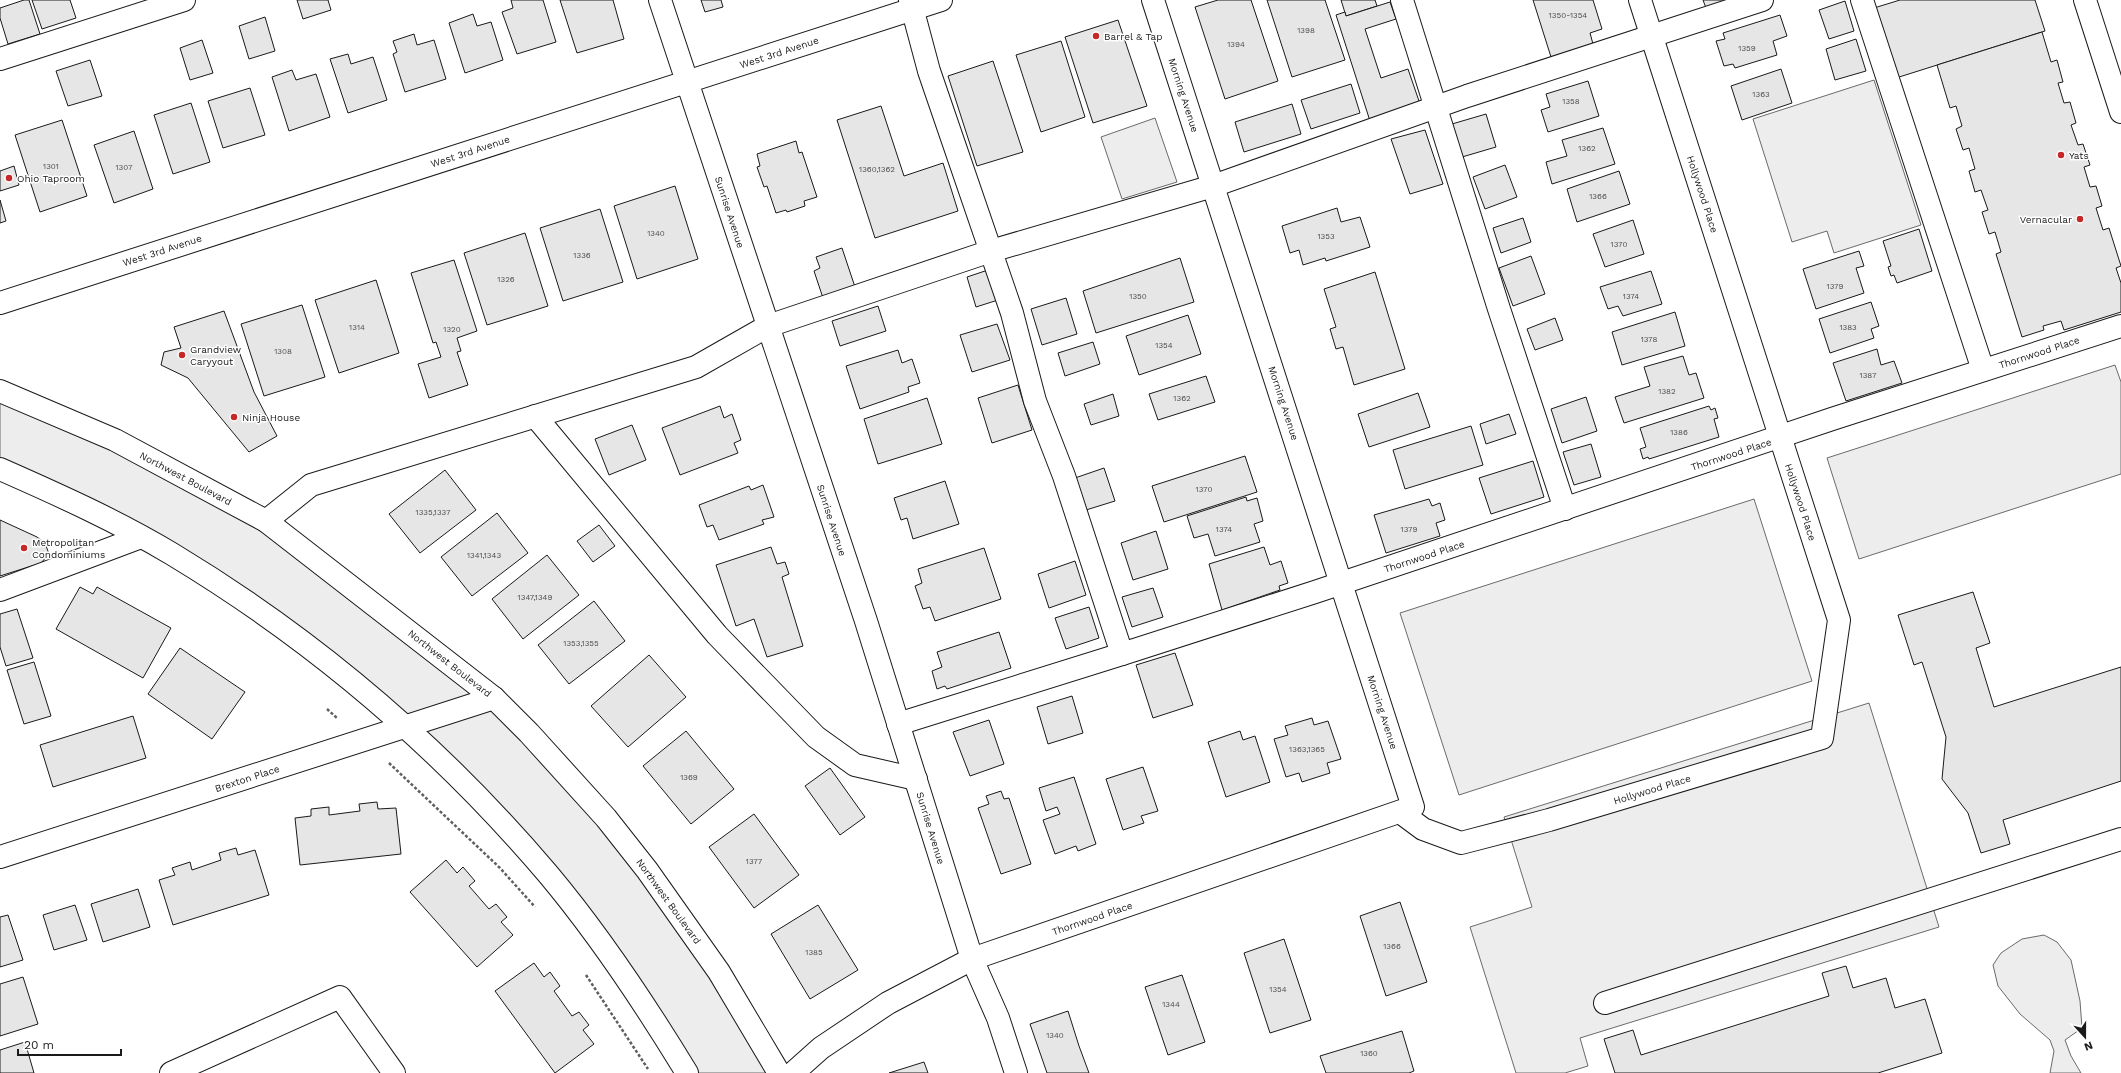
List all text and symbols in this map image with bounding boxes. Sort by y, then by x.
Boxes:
house number: 1350-1354 [1549,11,1587,20]
house number: 1398 [1297,26,1315,35]
marker: Barrel & Tap [1091,31,1101,41]
place label: Barrel & Tap [1104,31,1162,42]
street label: West 3rd Avenue [738,34,820,70]
house number: 1394 [1227,40,1245,49]
house number: 1359 [1738,44,1756,53]
street label: Morning Avenue [1166,57,1201,134]
house number: 1363 [1752,90,1770,99]
house number: 1358 [1562,97,1580,106]
street label: West 3rd Avenue [429,133,511,169]
house number: 1362 [1578,144,1596,153]
marker: Yats [2056,150,2066,160]
place label: Yats [2069,150,2089,161]
street label: Hollywood Place [1685,154,1720,234]
house number: 1301 [43,162,59,171]
house number: 1307 [115,163,133,172]
house number: 1360,1362 [859,165,895,174]
marker: Ohio Taproom [4,173,14,183]
place label: Ohio Taproom [17,173,85,184]
street label: Sunrise Avenue [713,175,746,250]
house number: 1366 [1589,192,1607,201]
place label: Vernacular [2020,214,2072,225]
marker: Vernacular [2075,214,2085,224]
house number: 1340 [647,229,665,238]
street label: West 3rd Avenue [121,232,203,268]
house number: 1353 [1317,232,1335,241]
house number: 1370 [1611,240,1627,249]
house number: 1336 [573,251,591,260]
house number: 1326 [497,275,515,284]
house number: 1379 [1827,282,1844,291]
house number: 1350 [1129,292,1147,301]
house number: 1374 [1623,292,1639,301]
house number: 1314 [349,323,365,332]
house number: 1383 [1839,323,1857,332]
house number: 1320 [443,325,461,334]
street label: Thornwood Place [1997,334,2081,371]
house number: 1378 [1641,335,1657,344]
house number: 1354 [1155,341,1173,350]
place label: Grandview Caryyout [190,344,242,367]
house number: 1308 [274,347,292,356]
marker: Grandview Caryyout [177,350,187,360]
street label: Morning Avenue [1266,365,1301,442]
house number: 1387 [1860,371,1877,380]
house number: 1382 [1658,387,1676,396]
house number: 1362 [1173,394,1191,403]
marker: Ninja House [229,412,239,422]
place label: Ninja House [242,412,300,423]
house number: 1386 [1670,428,1688,437]
street label: Thornwood Place [1689,436,1773,473]
street label: Northwest Boulevard [138,450,234,507]
street label: Hollywood Place [1783,462,1818,542]
street label: Sunrise Avenue [815,483,848,558]
house number: 1370 [1196,485,1212,494]
house number: 1335,1337 [416,508,451,517]
house number: 1374 [1216,525,1232,534]
house number: 1379 [1401,525,1418,534]
place label: Metropolitan Condominiums [32,537,105,560]
street label: Thornwood Place [1382,538,1466,575]
marker: Metropolitan Condominiums [19,543,29,553]
house number: 1341,1343 [467,551,501,560]
house number: 1347,1349 [518,593,552,602]
street label: Northwest Boulevard [406,628,493,699]
house number: 1353,1355 [563,639,599,648]
street label: Morning Avenue [1365,674,1400,751]
house number: 1363,1365 [1289,745,1325,754]
street label: Brexton Place [213,763,281,794]
street label: Hollywood Place [1612,772,1692,806]
house number: 1369 [680,773,698,782]
street label: Sunrise Avenue [914,791,947,866]
street label: Northwest Boulevard [634,857,703,946]
house number: 1377 [746,857,763,866]
street label: Thornwood Place [1051,899,1134,937]
house number: 1366 [1383,942,1401,951]
house number: 1385 [805,948,823,957]
house number: 1354 [1269,985,1287,994]
house number: 1344 [1162,1000,1180,1009]
north arrow [2065,1017,2105,1057]
scale bar [18,1031,121,1057]
house number: 1340 [1046,1031,1064,1040]
text: 20 m [24,1038,54,1052]
text: N [2082,1038,2095,1053]
house number: 1360 [1360,1049,1378,1058]

